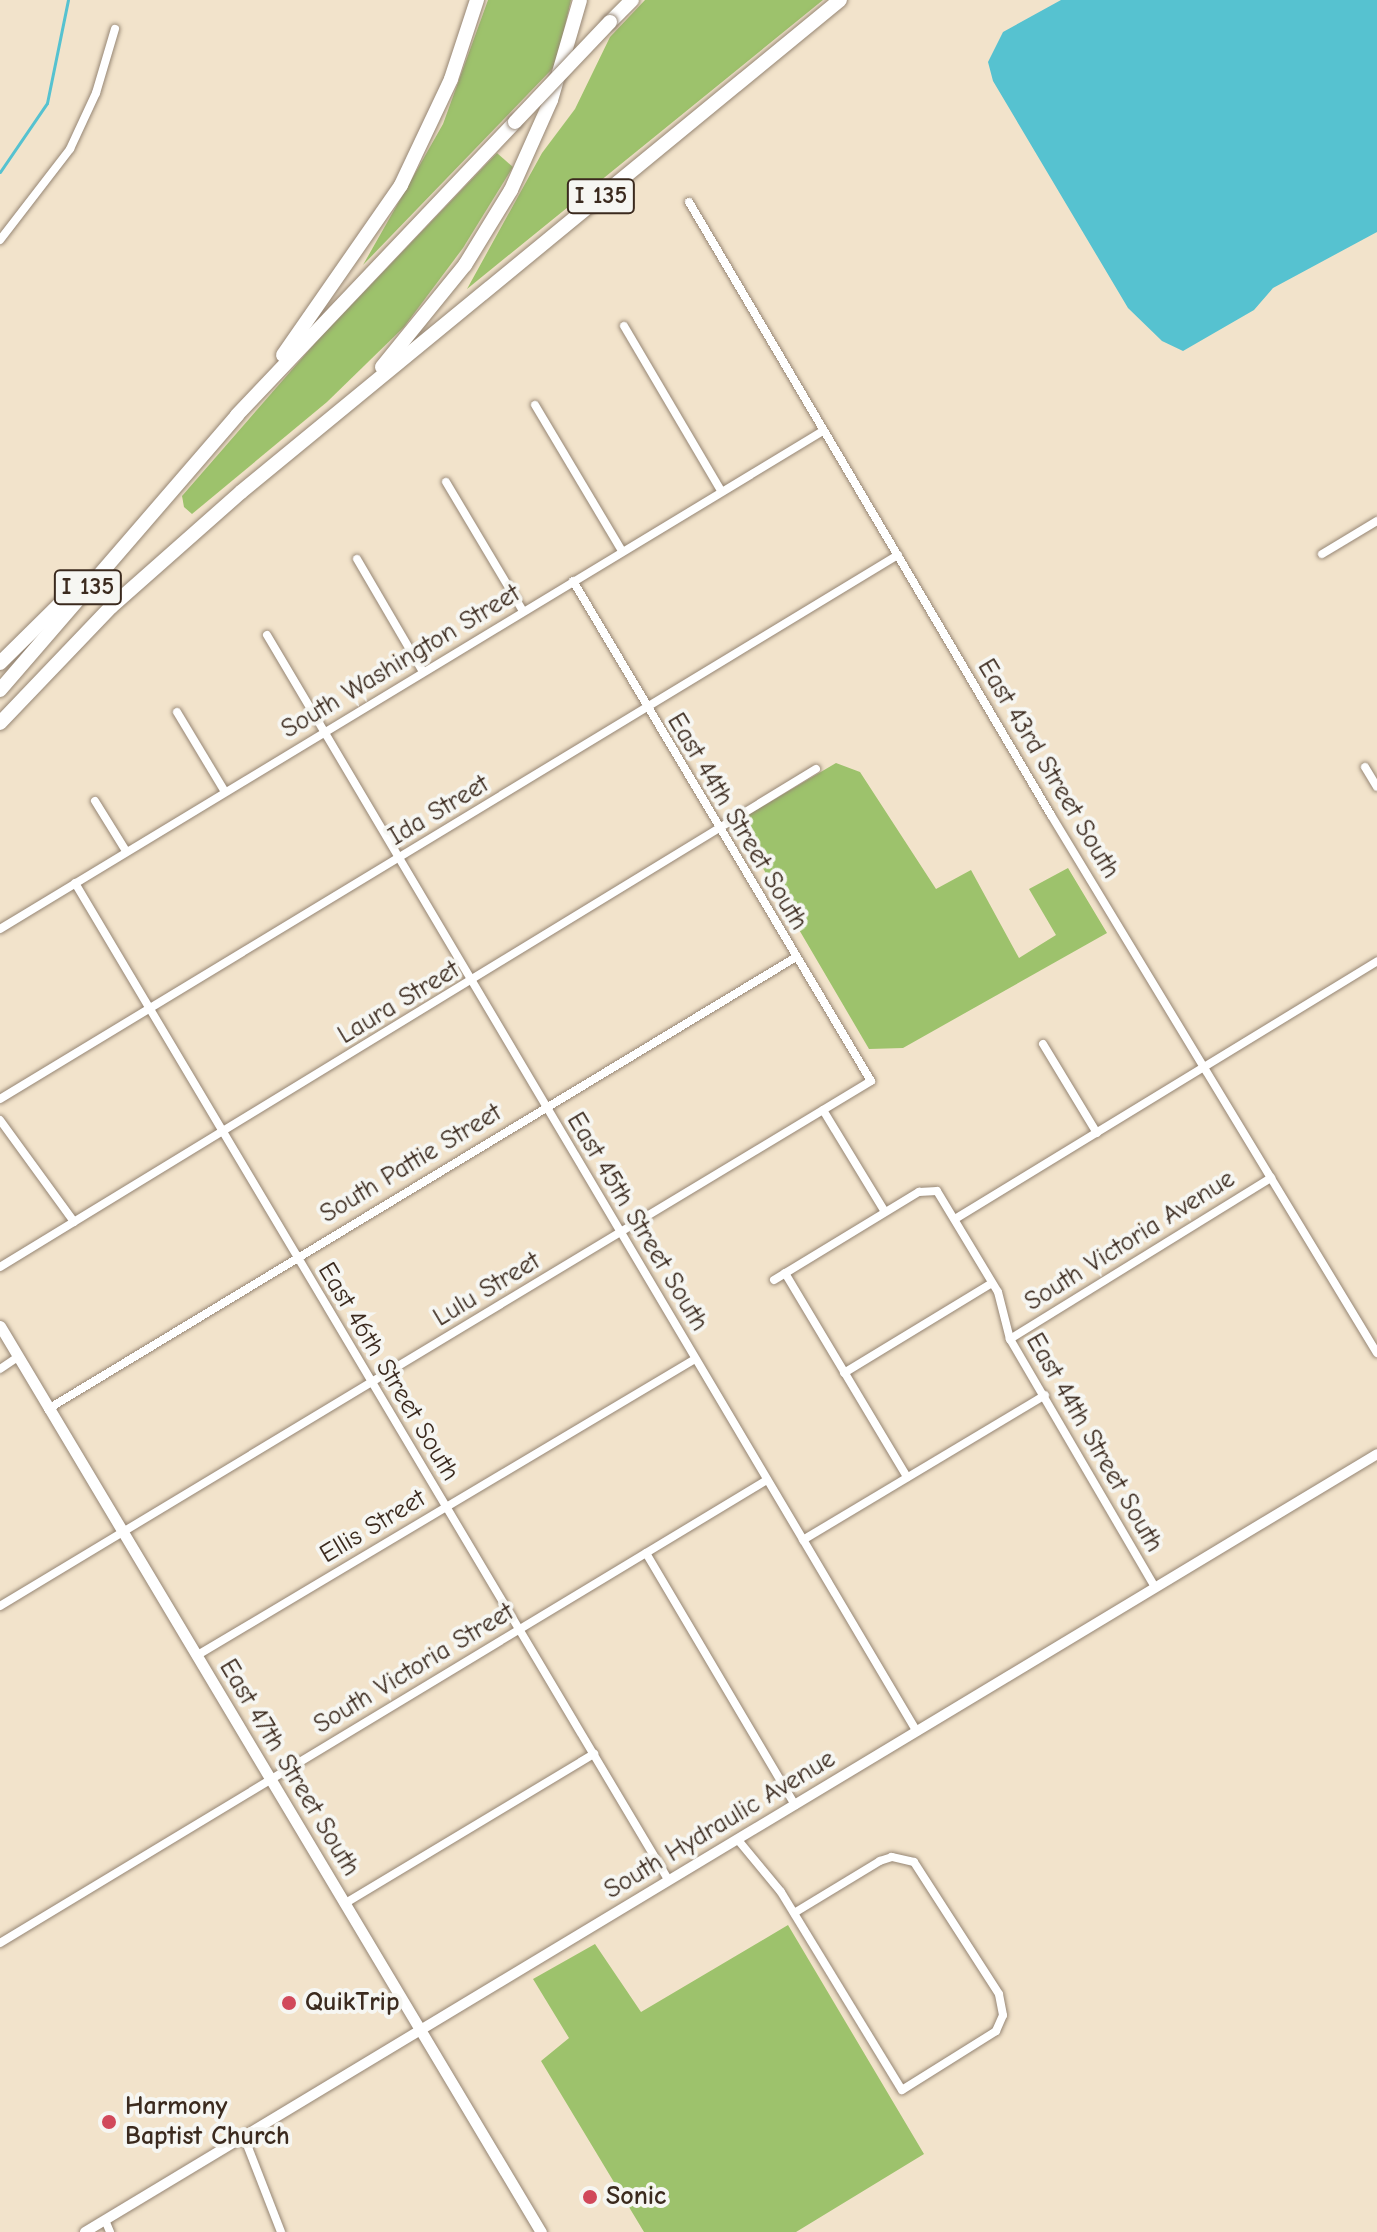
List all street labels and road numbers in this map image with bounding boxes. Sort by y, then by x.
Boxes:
road number: I 135 [565,176,637,216]
road number: I 135 [52,567,124,607]
street label: South Washington Street [276,578,526,746]
street label: East 43rd Street South [970,654,1126,884]
street label: East 44th Street South [660,708,814,936]
street label: Ida Street [383,769,495,853]
street label: Laura Street [333,955,465,1051]
street label: South Pattie Street [315,1098,507,1230]
street label: East 45th Street South [559,1107,715,1337]
street label: South Victoria Avenue [1019,1164,1241,1318]
street label: Lulu Street [428,1246,546,1334]
street label: East 46th Street South [310,1257,466,1487]
street label: East 44th Street South [1019,1328,1169,1558]
street label: Ellis Street [315,1483,431,1571]
street label: South Victoria Street [308,1597,520,1741]
street label: East 47th Street South [212,1654,366,1882]
street label: South Hydraulic Avenue [599,1744,841,1906]

